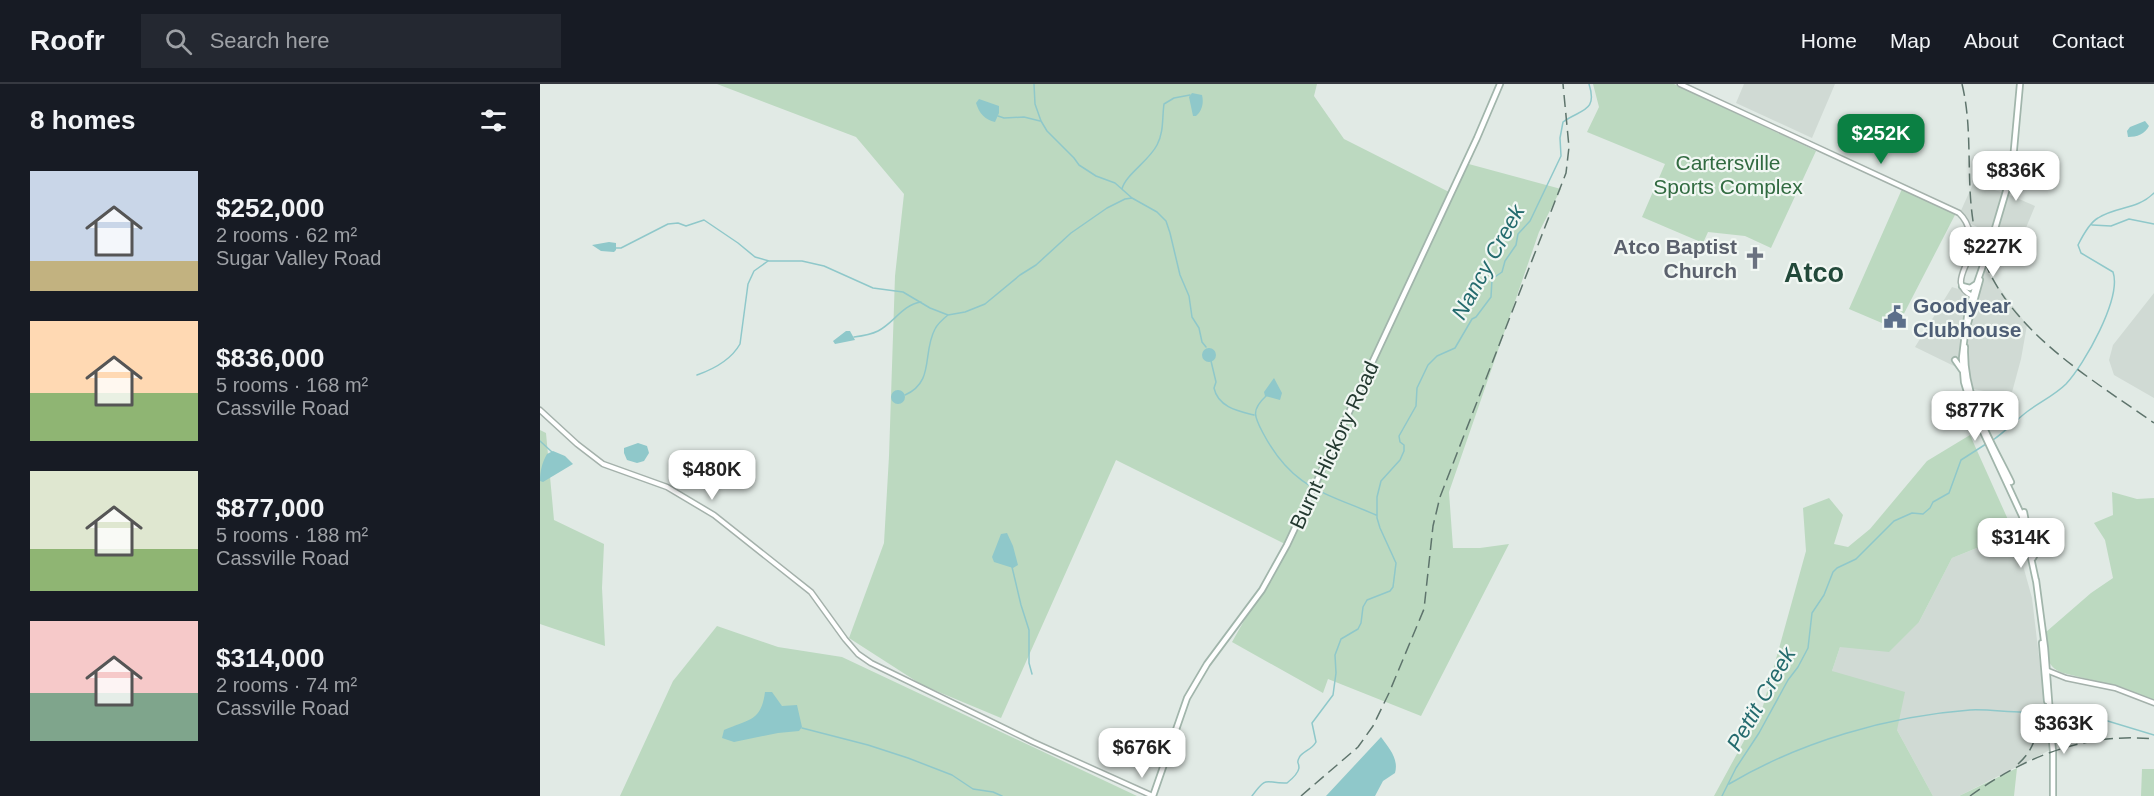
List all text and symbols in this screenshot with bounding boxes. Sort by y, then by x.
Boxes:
search box [141,14,561,68]
text: Roofr [30,25,105,56]
icon: search [162,25,195,58]
text: Search here [210,28,330,53]
text: Home [1801,29,1857,52]
text: Map [1890,29,1931,52]
text: About [1964,29,2019,52]
text: Contact [2052,29,2124,52]
icon: filters [477,104,510,137]
text: 8 homes [30,105,136,135]
pin: $252K [1839,114,1923,165]
text: $252K [1852,122,1910,144]
park label: Cartersville Sports Complex [1653,151,1803,198]
pin: $836K [1974,151,2058,202]
text: $836K [1987,159,2045,181]
text: $252,000 [216,193,324,223]
icon: home [78,195,150,267]
water label: Nancy Creek [1446,199,1530,324]
text: 2 rooms · 62 m² [216,224,357,246]
pin: $227K [1951,227,2035,278]
place label: Atco Baptist Church [1613,235,1737,282]
text: $227K [1964,235,2022,257]
church icon: Atco Baptist Church [1742,245,1768,271]
text: Sugar Valley Road [216,247,381,269]
district label: Atco [1784,258,1844,288]
place label: Goodyear Clubhouse [1913,294,2022,341]
public building icon: Goodyear Clubhouse [1882,304,1908,330]
text: $836,000 [216,343,324,373]
icon: home [78,345,150,417]
street label: Burnt Hickory Road [1285,358,1383,532]
text: 5 rooms · 168 m² [216,374,368,396]
pin: $877K [1933,391,2017,442]
text: Cassville Road [216,397,349,419]
text: $877K [1946,399,2004,421]
pin: $480K [670,450,754,501]
text: $480K [683,458,741,480]
text: $877,000 [216,493,324,523]
icon: home [78,495,150,567]
pin: $314K [1979,518,2063,569]
text: 5 rooms · 188 m² [216,524,368,546]
text: $314K [1992,526,2050,548]
text: Cassville Road [216,547,349,569]
water label: Pettit Creek [1721,642,1801,755]
text: $314,000 [216,643,324,673]
icon: home [78,645,150,717]
text: 2 rooms · 74 m² [216,674,357,696]
text: Cassville Road [216,697,349,719]
pin: $363K [2022,704,2106,755]
text: $363K [2035,712,2093,734]
pin: $676K [1100,728,1184,779]
text: $676K [1113,736,1171,758]

